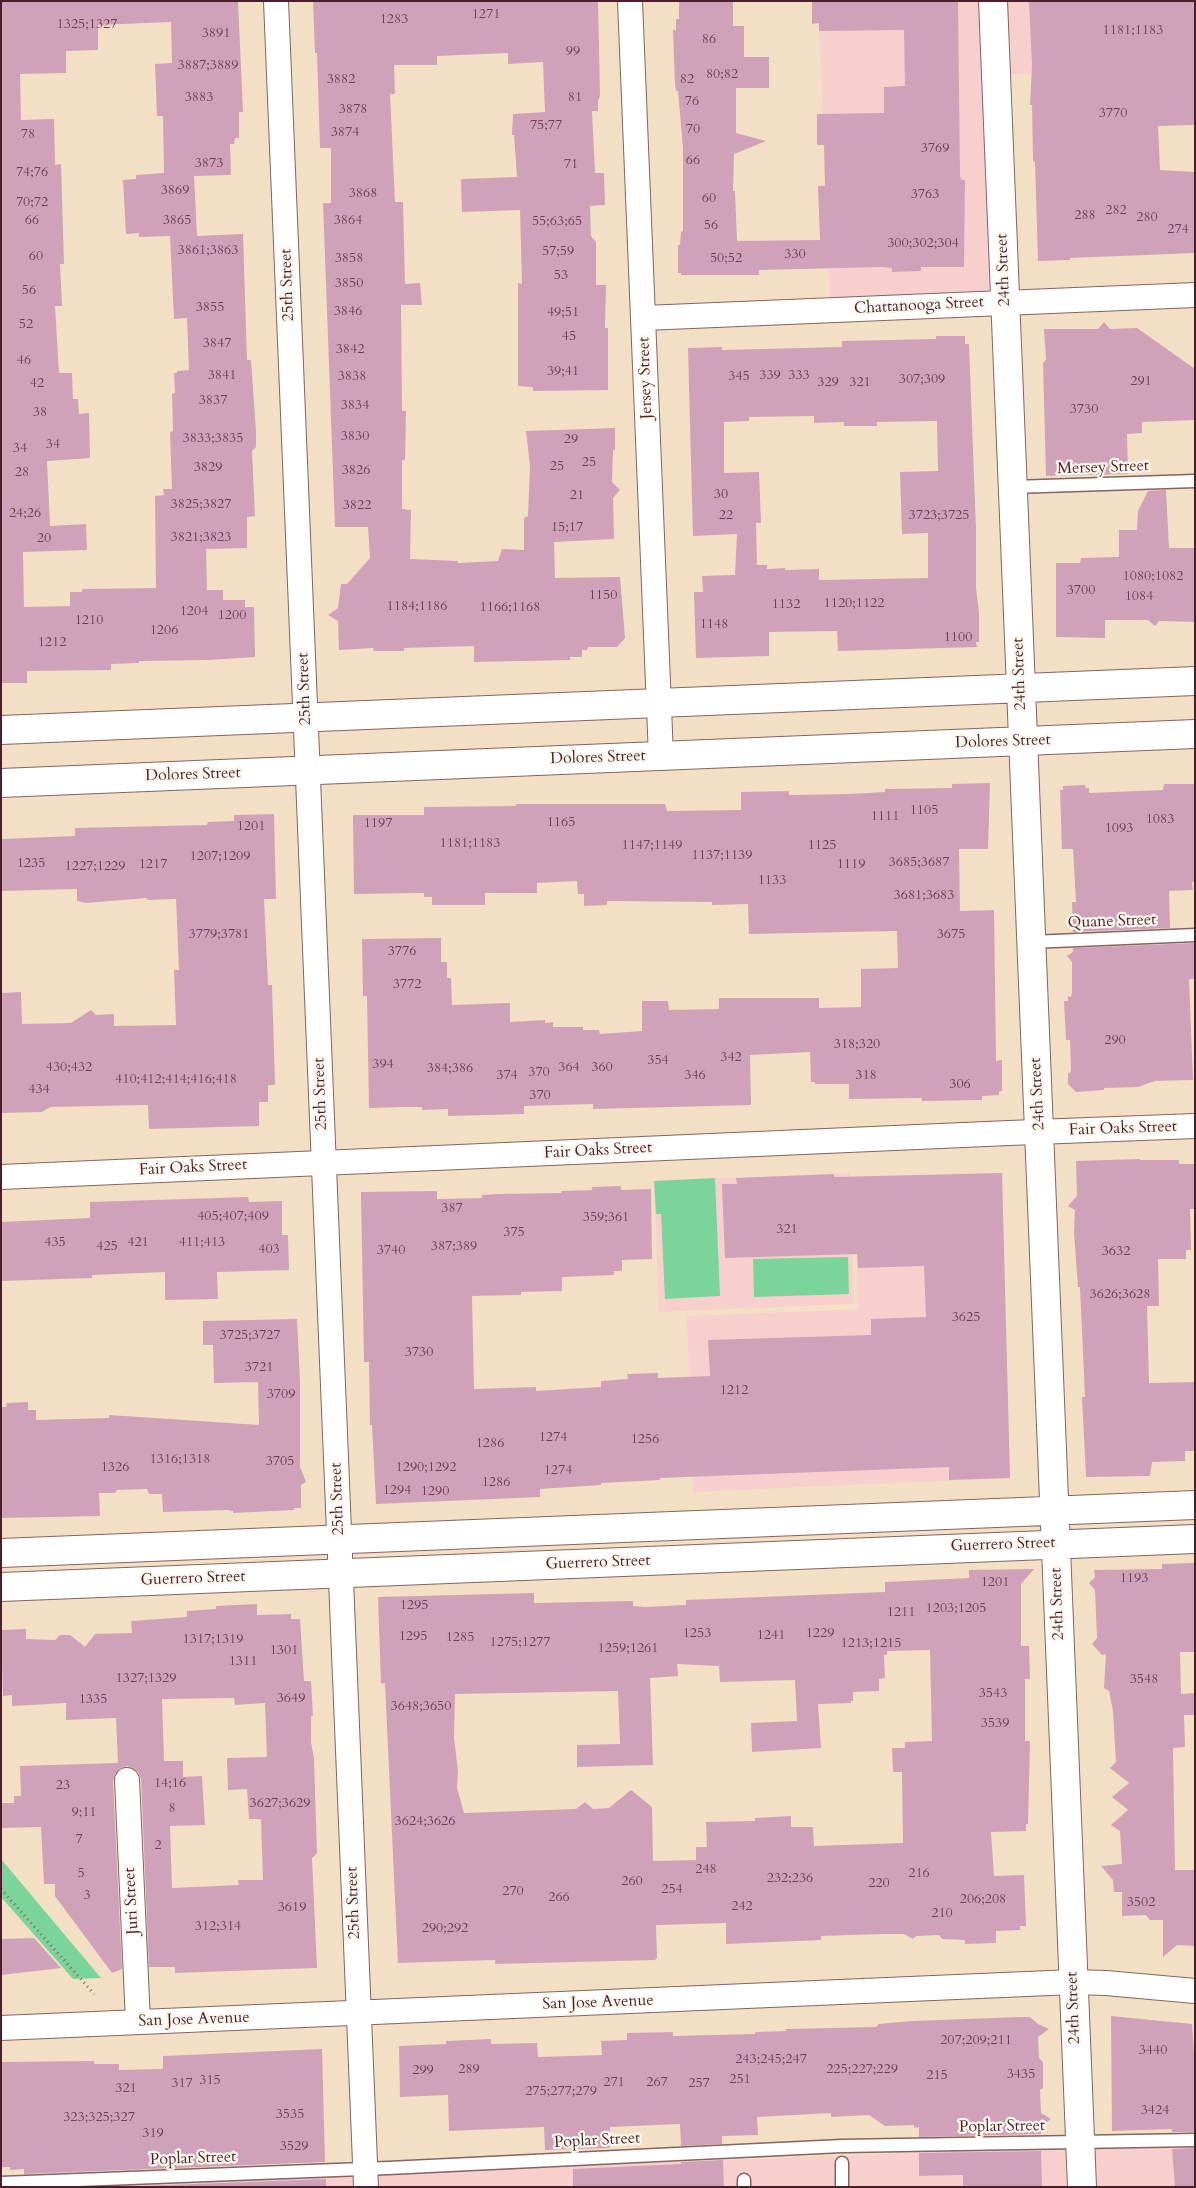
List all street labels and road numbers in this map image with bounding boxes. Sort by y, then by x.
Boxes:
street label: 24th Street [993,233,1015,307]
street label: 25th Street [277,248,299,322]
street label: Chattanooga Street [854,293,984,319]
street label: Jersey Street [635,337,657,419]
street label: Mersey Street [1057,457,1149,479]
street label: 24th Street [1009,637,1031,711]
street label: 25th Street [294,652,316,726]
street label: Dolores Street [955,731,1051,753]
street label: Dolores Street [550,747,646,769]
street label: Dolores Street [145,764,241,786]
street label: Quane Street [1067,911,1157,933]
street label: 25th Street [310,1057,332,1131]
street label: 24th Street [1027,1057,1049,1131]
street label: Fair Oaks Street [1069,1118,1177,1140]
street label: Fair Oaks Street [544,1139,652,1163]
street label: Fair Oaks Street [139,1156,247,1180]
street label: 25th Street [327,1462,349,1536]
street label: Guerrero Street [950,1534,1056,1556]
street label: Guerrero Street [545,1552,651,1574]
street label: 24th Street [1047,1567,1069,1641]
street label: Guerrero Street [140,1568,246,1590]
street label: 25th Street [343,1866,365,1940]
street label: Juri Street [121,1867,143,1935]
street label: 24th Street [1063,1971,1085,2045]
street label: San Jose Avenue [542,1991,654,2015]
street label: San Jose Avenue [138,2008,250,2032]
street label: Poplar Street [959,2117,1045,2137]
street label: Poplar Street [553,2129,641,2153]
street label: Poplar Street [150,2148,236,2170]

